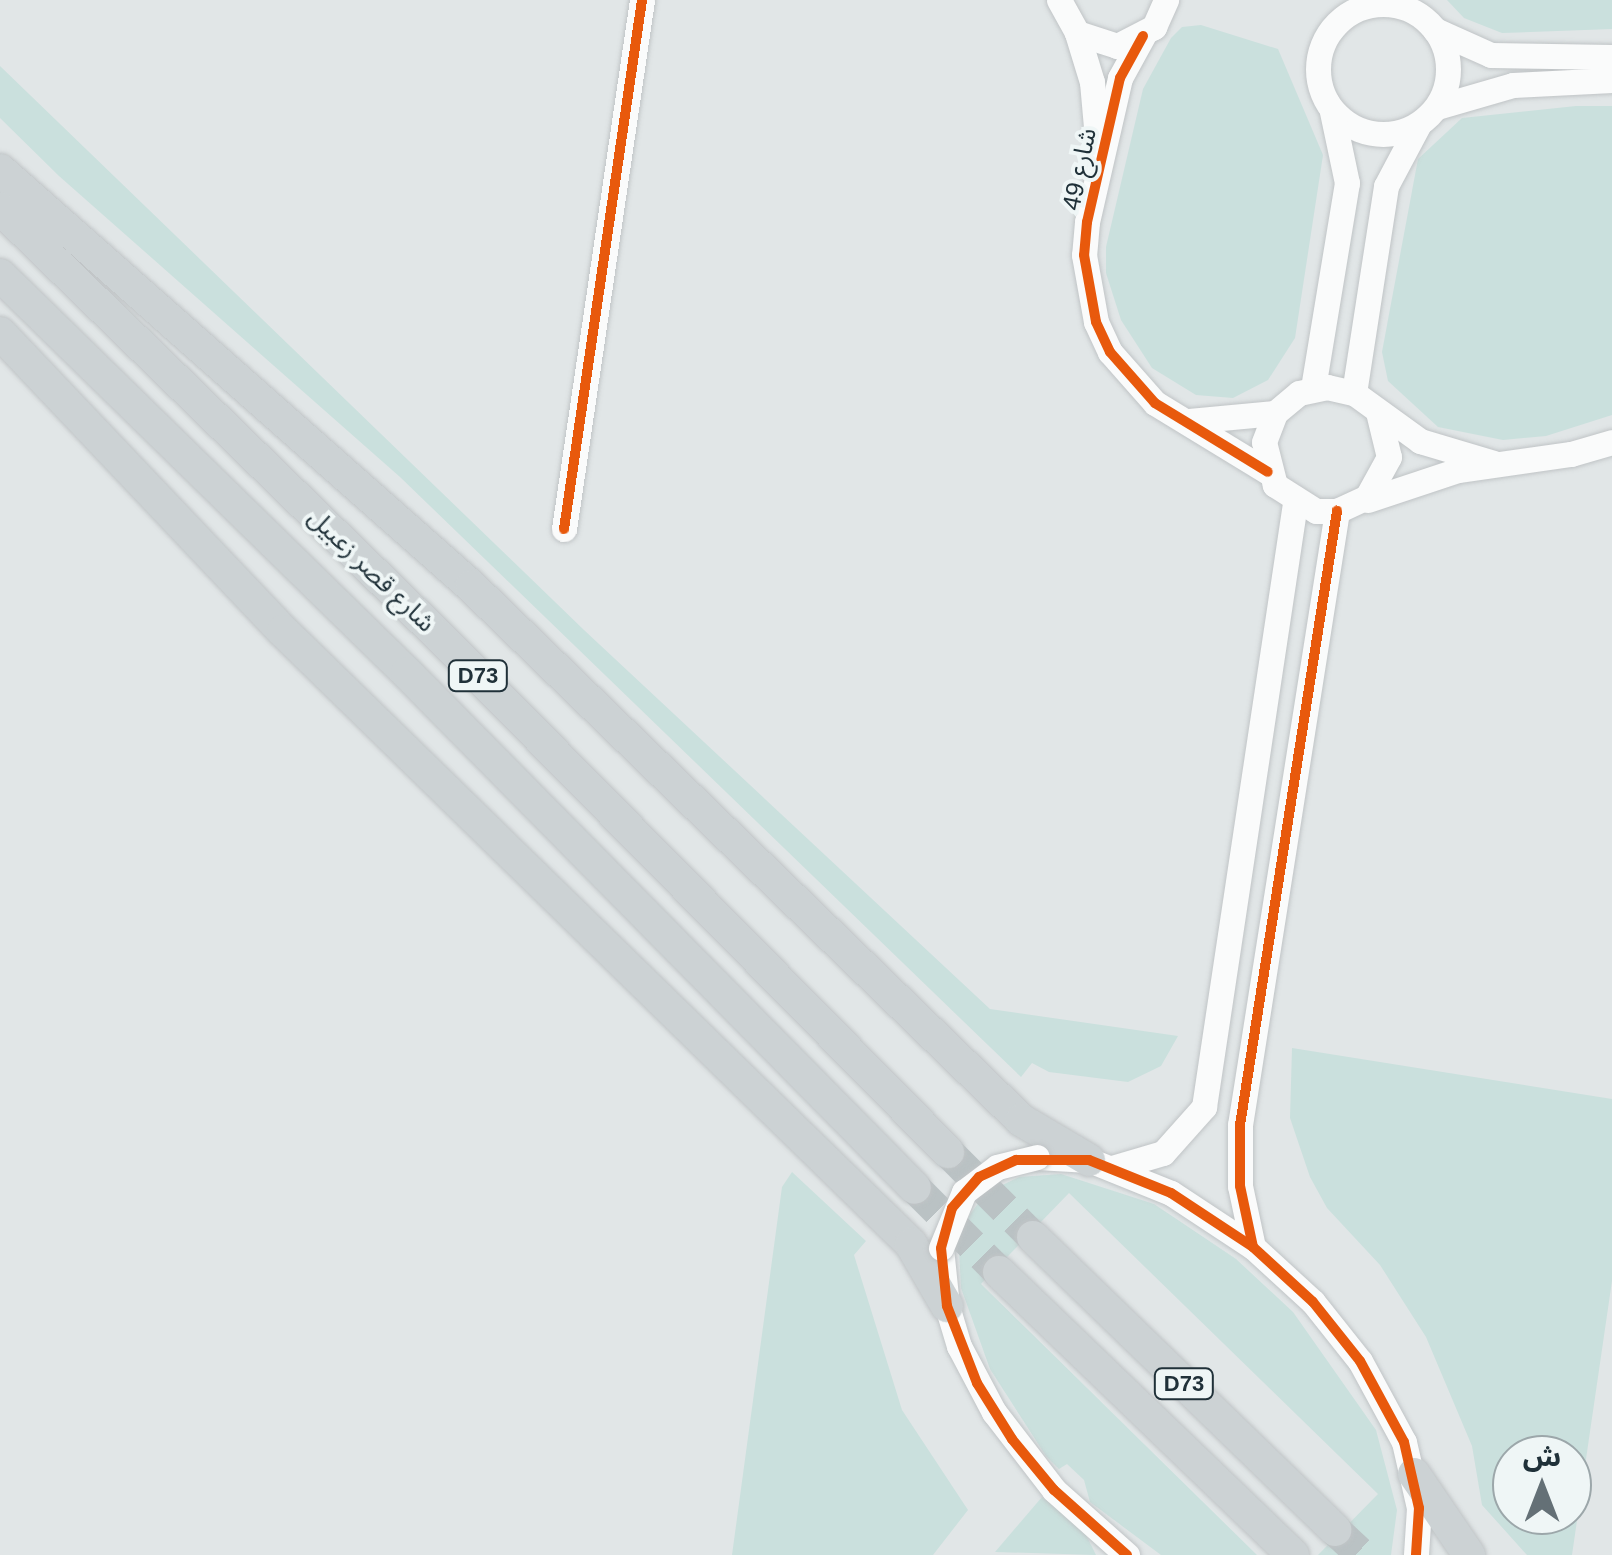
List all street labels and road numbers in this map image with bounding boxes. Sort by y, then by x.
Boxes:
street label: شارع 49 [1056,125,1102,213]
street label: شارع قصر زعبيل [302,502,442,638]
road number: D73 [446,659,510,693]
road number: D73 [1152,1367,1216,1401]

